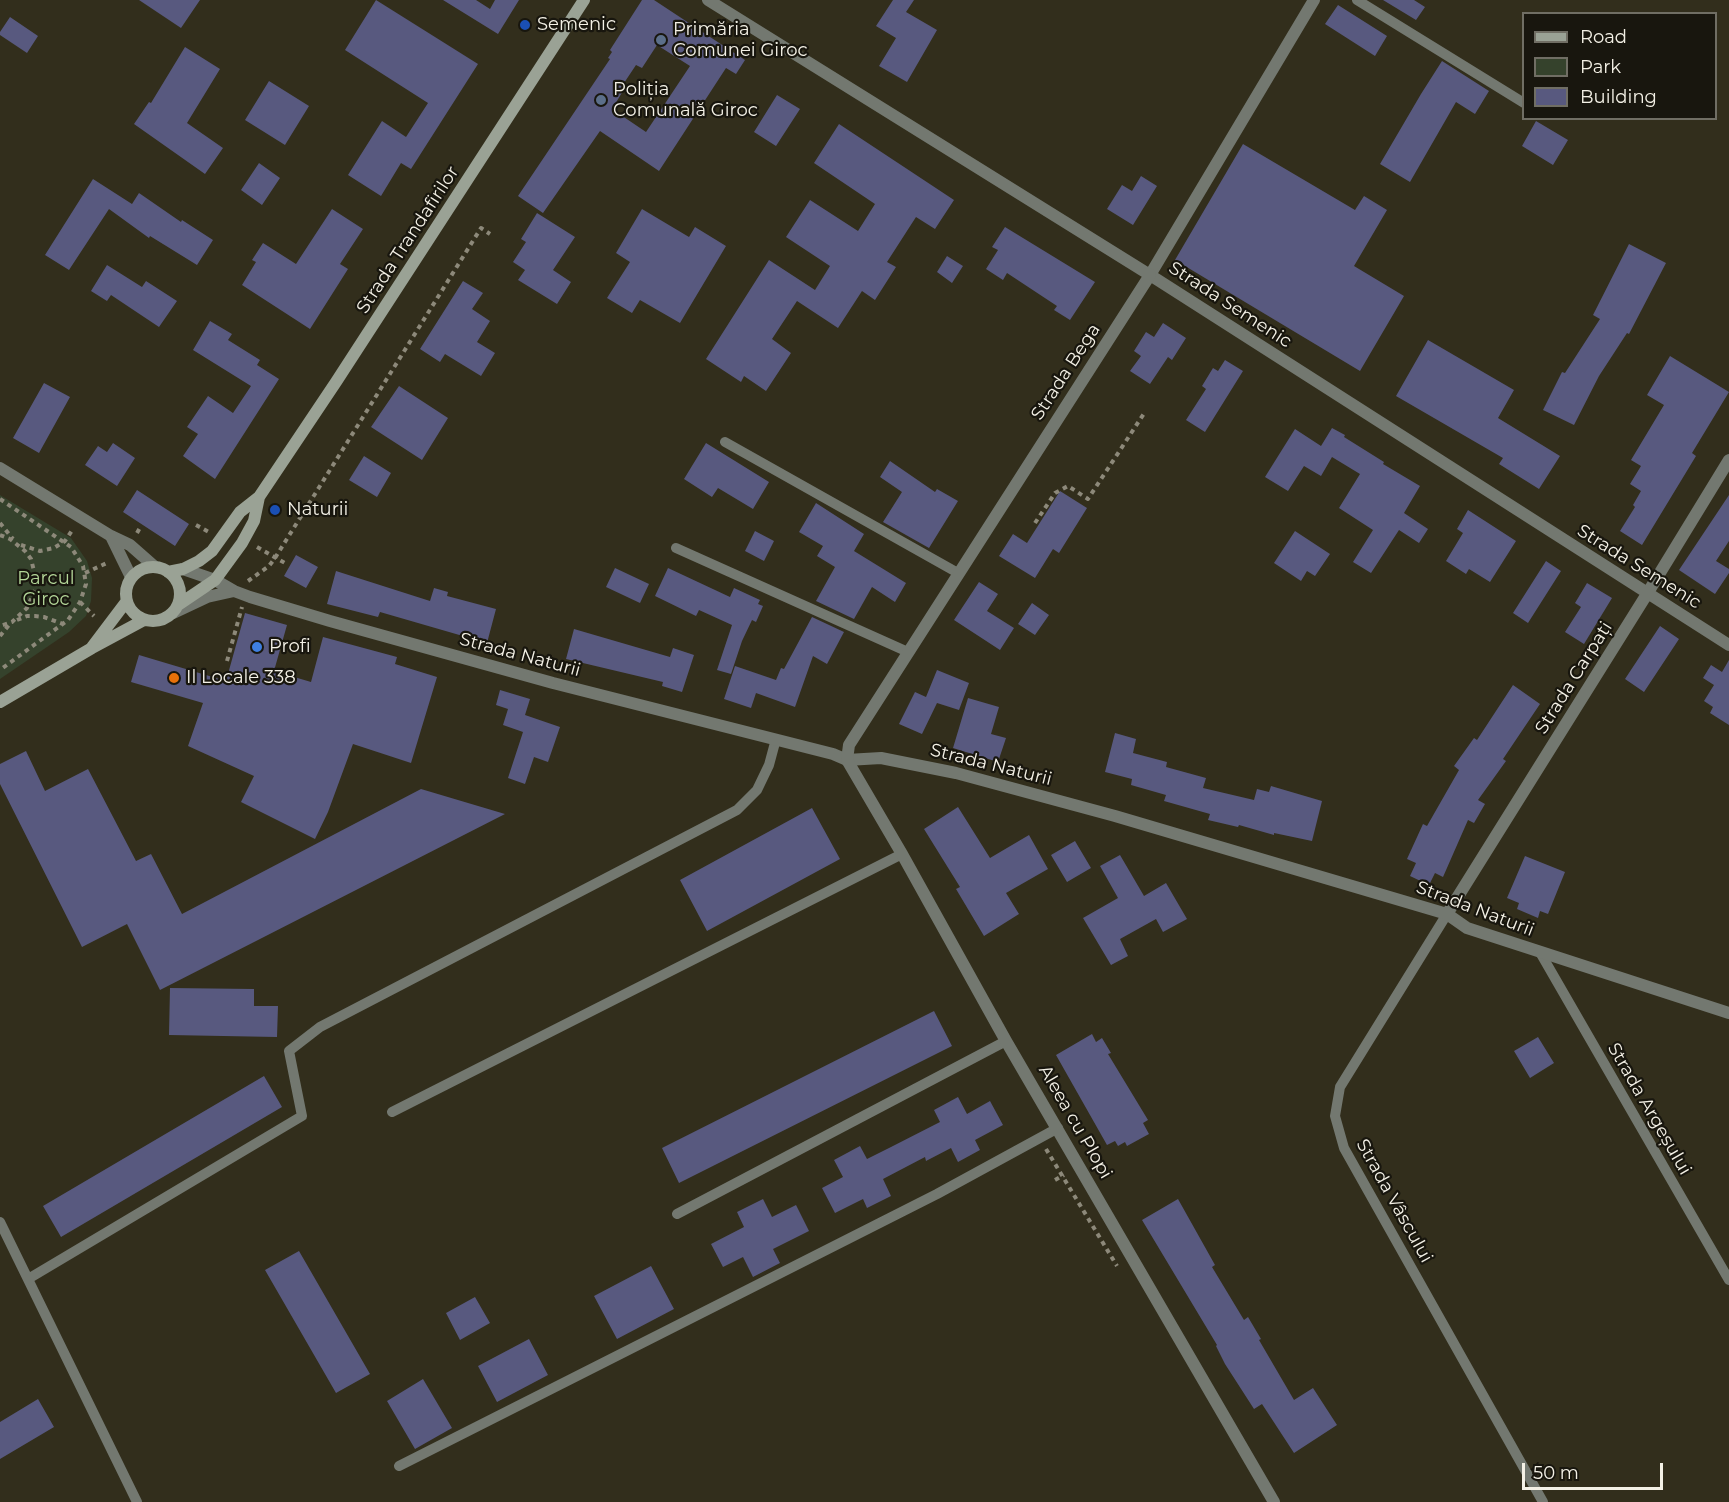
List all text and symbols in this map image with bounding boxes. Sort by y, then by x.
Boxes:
legend [1522,12,1717,120]
place label: Semenic [537,14,616,36]
marker: Semenic [518,18,532,32]
place label: Primăria Comunei Giroc [673,19,808,62]
text: Road [1580,26,1627,48]
marker: Primăria Comunei Giroc [654,33,668,47]
text: Park [1580,56,1621,78]
place label: Poliția Comunală Giroc [613,79,758,122]
text: Building [1580,86,1657,108]
marker: Poliția Comunală Giroc [594,93,608,107]
street label: Strada Trandafirilor [352,162,464,318]
street label: Strada Semenic [1165,257,1295,353]
street label: Strada Bega [1027,320,1105,424]
place label: Naturii [287,499,348,521]
marker: Naturii [268,503,282,517]
street label: Strada Semenic [1573,520,1705,614]
park label: Parcul Giroc [17,568,75,610]
street label: Strada Carpați [1531,618,1617,738]
street label: Strada Naturii [457,628,583,682]
place label: Profi [269,636,311,658]
marker: Profi [250,640,264,654]
place label: Il Locale 338 [186,667,296,689]
marker: Il Locale 338 [167,671,181,685]
street label: Strada Naturii [928,739,1054,791]
street label: Strada Naturii [1413,877,1537,941]
street label: Strada Argeșului [1602,1039,1696,1179]
street label: Aleea cu Plopi [1034,1061,1116,1183]
street label: Strada Vâscului [1351,1135,1437,1267]
scale bar [1525,1451,1666,1489]
text: 50 m [1533,1462,1579,1484]

